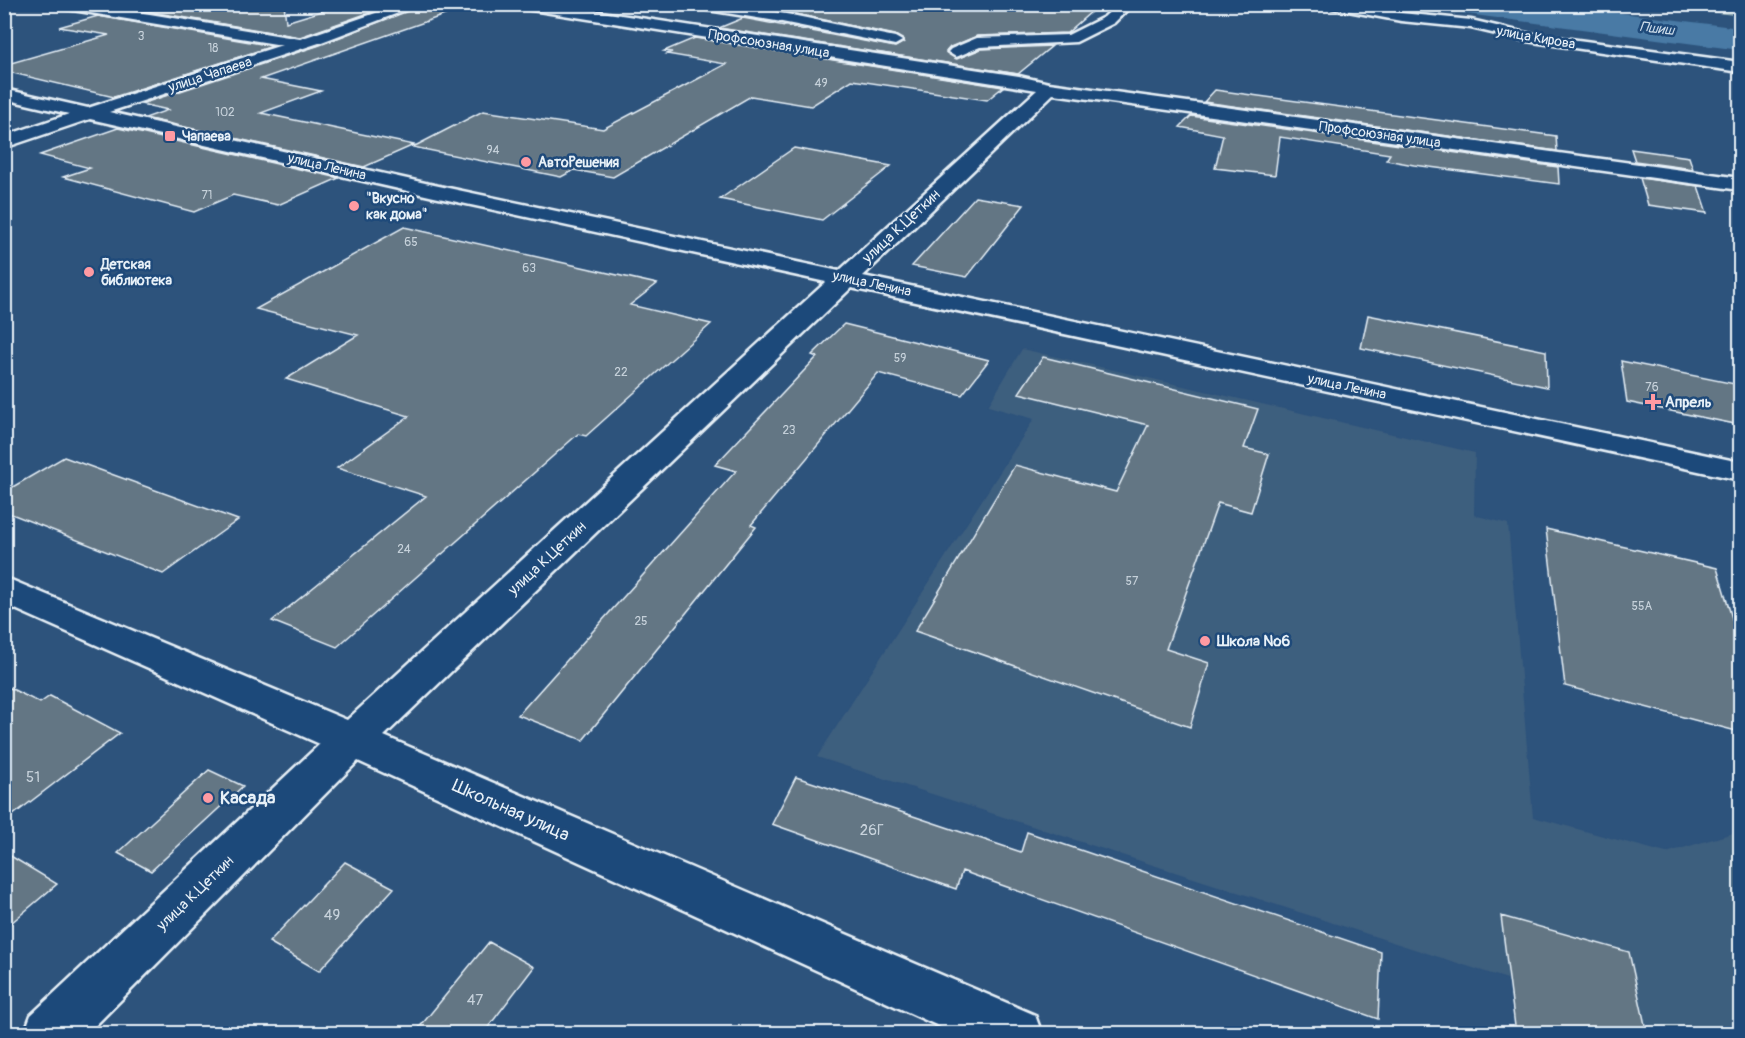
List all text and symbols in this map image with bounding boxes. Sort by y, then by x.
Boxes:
water label: Пшиш [1639,18,1676,39]
street label: улица Кирова [1494,22,1577,53]
street label: Профсоюзная улица [707,26,831,61]
house number: 3 [138,29,145,44]
house number: 18 [208,41,218,56]
street label: улица Чапаева [165,53,254,96]
house number: 49 [814,76,828,91]
house number: 102 [215,105,235,120]
street label: Профсоюзная улица [1318,118,1442,151]
place label: Чапаева [182,128,231,145]
marker: Чапаева [163,129,177,143]
house number: 94 [486,143,500,158]
street label: улица Ленина [285,149,368,184]
place label: АвтоРешения [538,154,619,171]
marker: АвтоРешения [519,155,533,169]
street label: улица К.Цеткин [858,185,944,268]
house number: 71 [201,188,213,203]
place label: "Вкусно как дома" [366,190,427,223]
marker: "Вкусно как дома" [347,199,361,213]
house number: 65 [404,235,418,250]
place label: Детская библиотека [100,256,173,289]
house number: 63 [522,261,536,276]
marker: Детская библиотека [82,265,96,279]
street label: улица Ленина [830,267,913,300]
house number: 59 [894,351,906,366]
house number: 22 [614,365,628,380]
street label: улица Ленина [1305,370,1388,403]
house number: 76 [1645,380,1659,395]
place label: Апрель [1665,393,1712,412]
marker: Апрель [1646,395,1660,409]
house number: 23 [782,423,796,438]
street label: улица К.Цеткин [504,517,590,600]
house number: 24 [397,542,411,557]
house number: 57 [1126,574,1139,589]
house number: 55А [1632,599,1653,614]
house number: 25 [634,614,648,629]
place label: Школа №6 [1216,632,1290,651]
marker: Школа №6 [1198,634,1212,648]
house number: 51 [26,768,40,787]
street label: Школьная улица [449,774,573,847]
place label: Касада [220,787,276,810]
marker: Касада [201,791,215,805]
house number: 26Г [860,821,884,840]
street label: улица К.Цеткин [152,852,238,936]
house number: 49 [324,906,340,925]
house number: 47 [467,991,483,1010]

